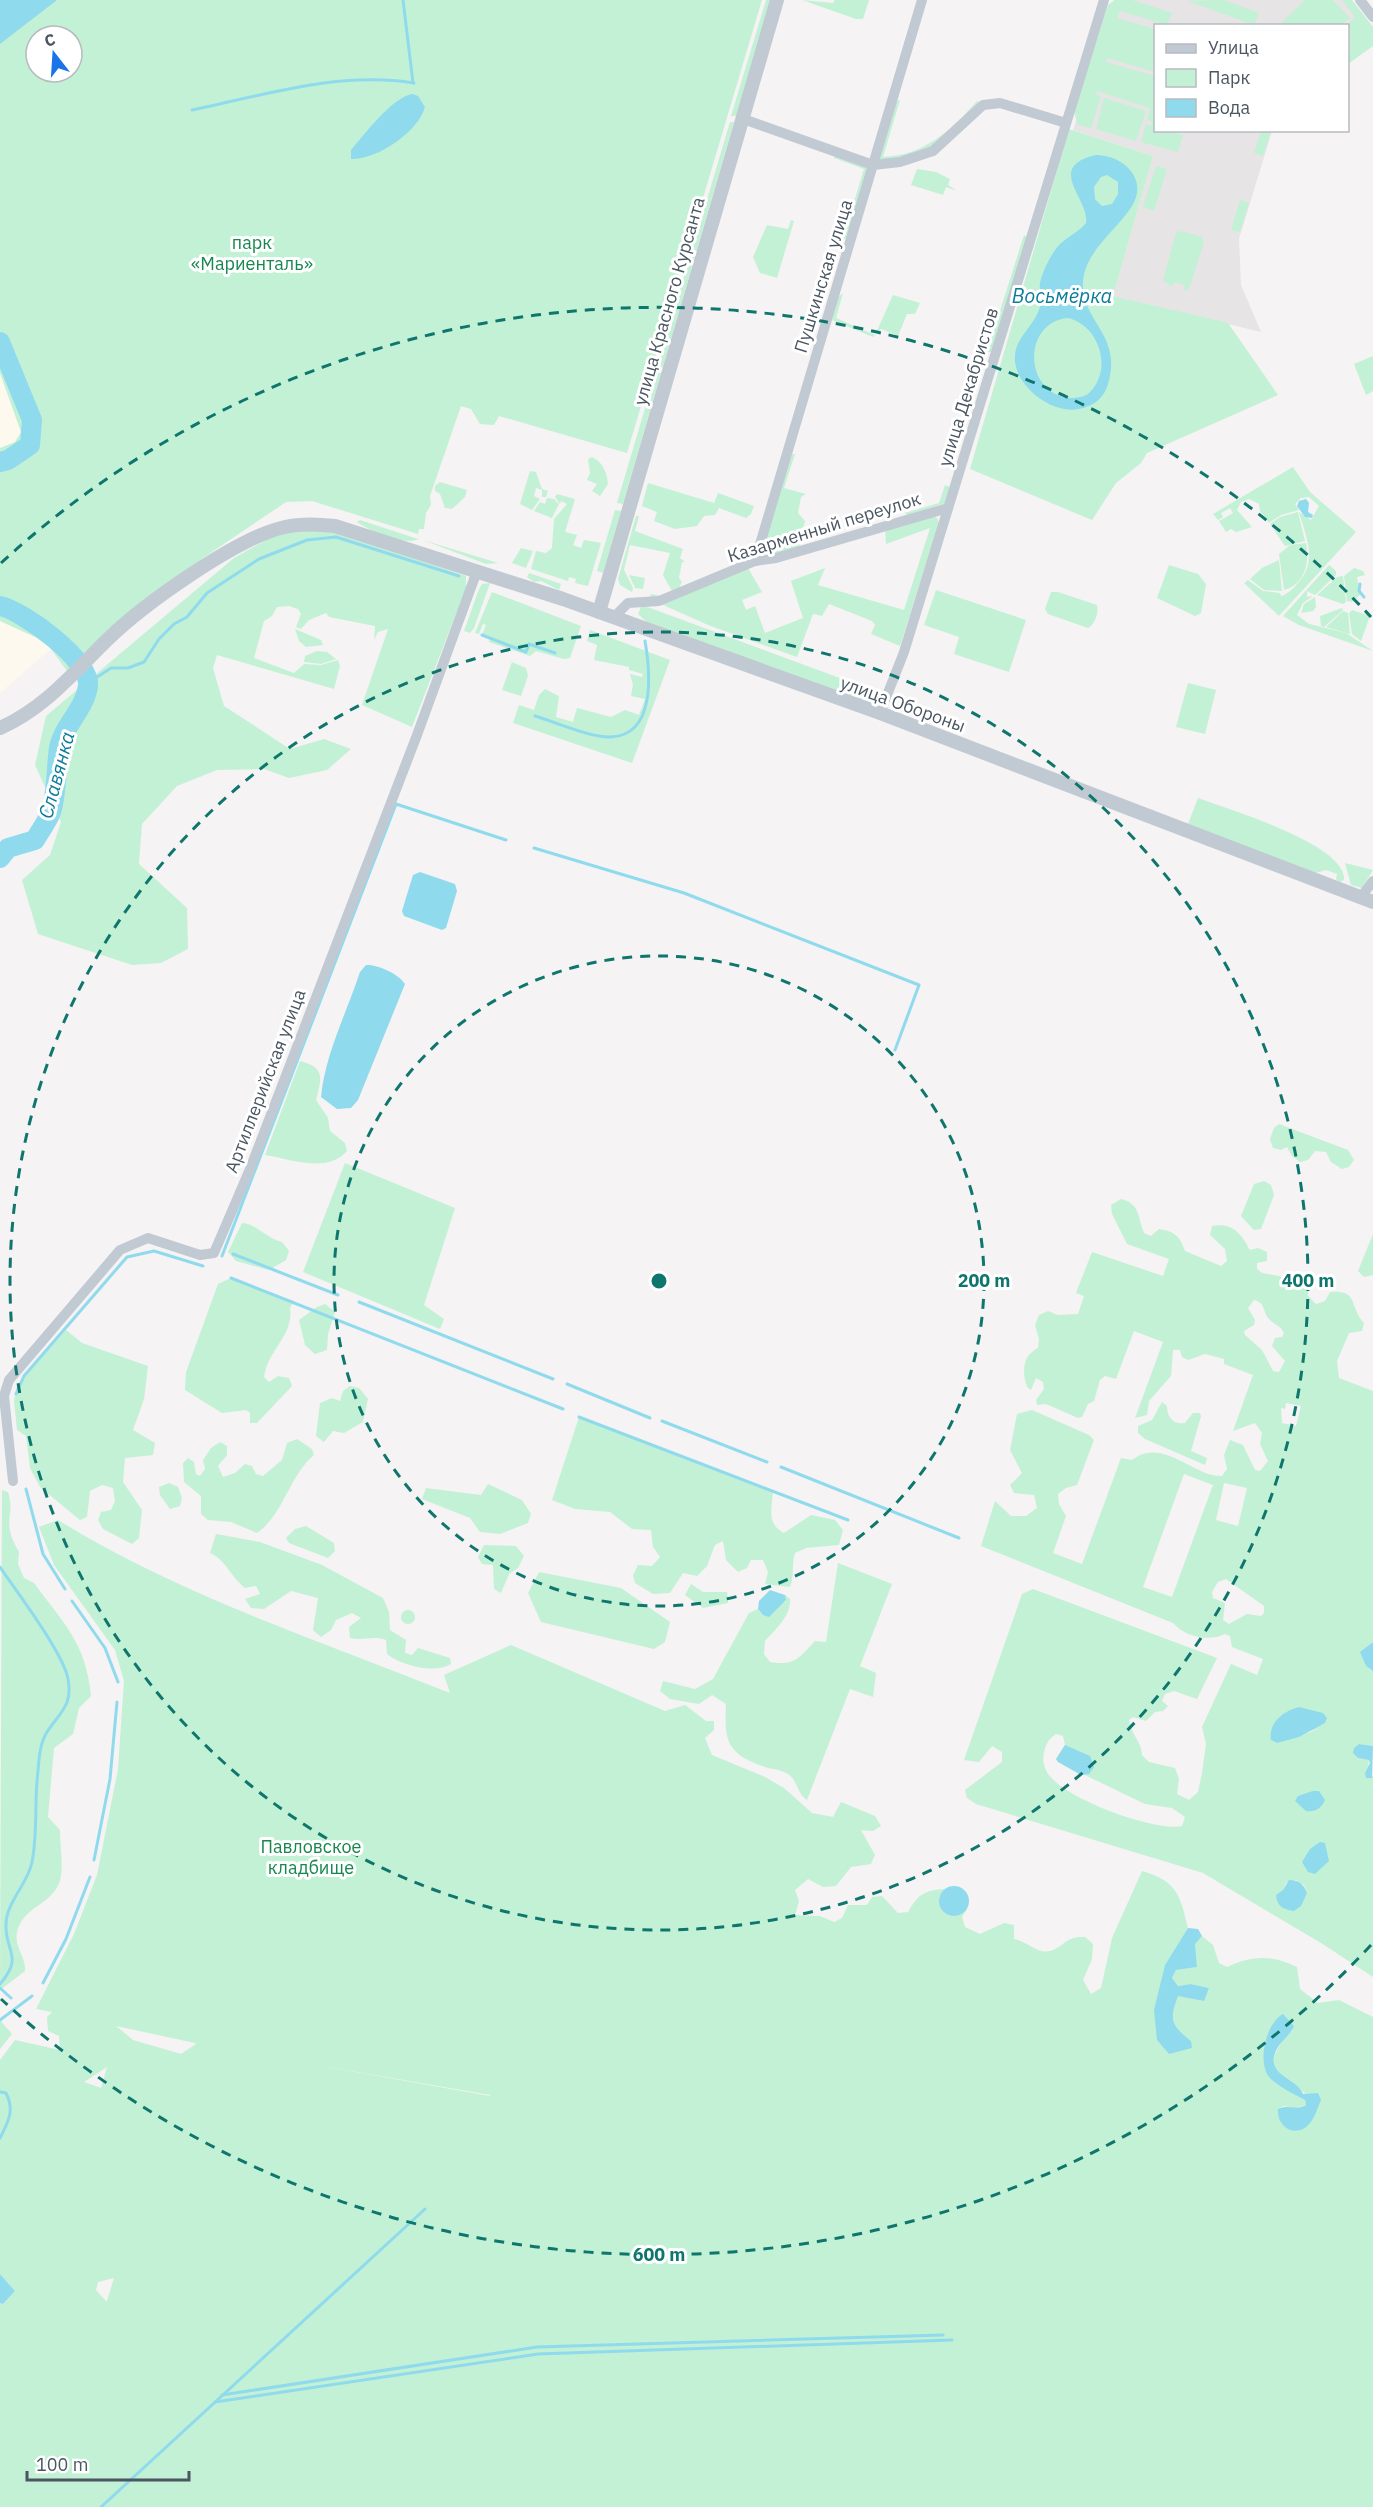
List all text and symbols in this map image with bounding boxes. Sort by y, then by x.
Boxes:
north arrow [24,24,84,84]
legend [1154,24,1349,132]
text: С [42,29,58,51]
text: Улица [1208,36,1259,59]
text: Парк [1208,66,1251,89]
text: Вода [1208,96,1251,119]
street label: улица Красного Курсанта [628,194,710,408]
street label: Пушкинская улица [789,196,857,355]
park label: парк «Мариенталь» [191,231,313,275]
water label: Восьмёрка [1012,282,1112,309]
street label: улица Декабристов [933,305,1003,469]
street label: Казарменный переулок [724,487,924,567]
street label: улица Обороны [837,671,969,737]
water label: Славянка [31,729,81,821]
street label: Артиллерийская улица [219,986,311,1176]
text: 200 m [958,1269,1010,1292]
text: 400 m [1282,1269,1334,1292]
centre of rings [649,1271,669,1291]
park label: Павловское кладбище [261,1835,362,1879]
text: 600 m [633,2243,685,2266]
scale bar [27,2444,189,2482]
text: 100 m [36,2453,88,2476]

